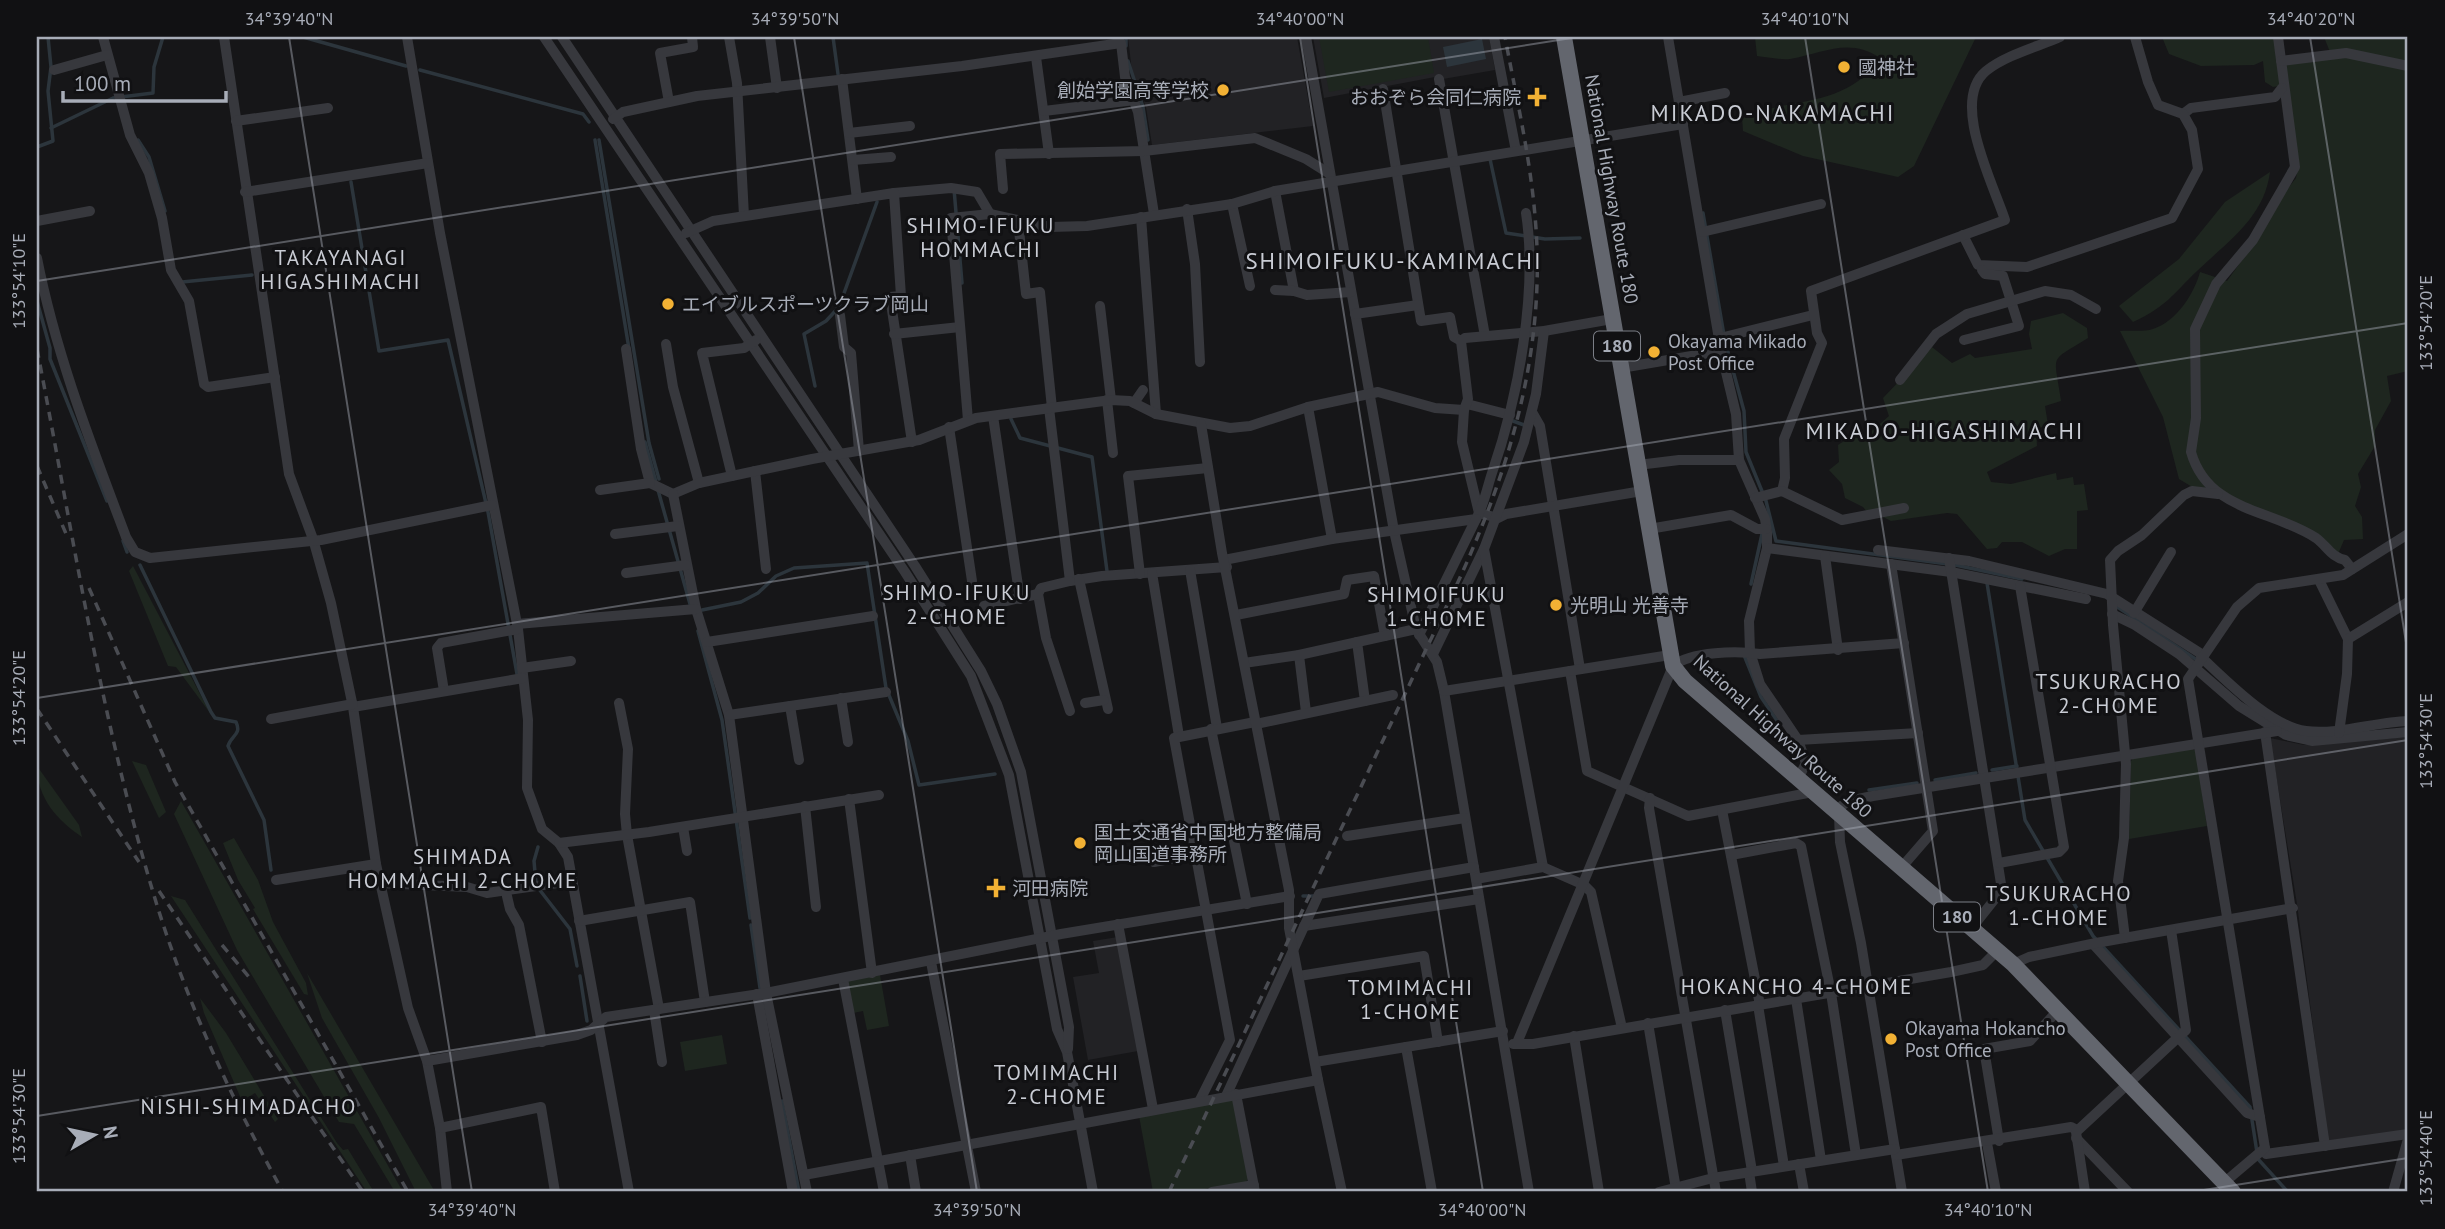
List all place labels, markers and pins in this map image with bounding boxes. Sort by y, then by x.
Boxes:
place label: 國神社 [1858,55,1915,79]
marker: 國神社 [1836,59,1852,75]
place label: 創始学園高等学校 [1057,78,1209,102]
marker: 創始学園高等学校 [1215,82,1231,98]
place label: おおぞら会同仁病院 [1350,85,1521,109]
marker: おおぞら会同仁病院 [1527,87,1547,107]
place label: エイブルスポーツクラブ岡山 [682,292,929,316]
marker: エイブルスポーツクラブ岡山 [660,296,676,312]
place label: Okayama Mikado Post Office [1668,329,1807,375]
marker: Okayama Mikado Post Office [1646,344,1662,360]
place label: 光明山 光善寺 [1570,593,1689,617]
marker: 光明山 光善寺 [1548,597,1564,613]
place label: 国土交通省中国地方整備局 岡山国道事務所 [1094,820,1322,866]
marker: 国土交通省中国地方整備局 岡山国道事務所 [1072,835,1088,851]
place label: 河田病院 [1012,876,1088,900]
marker: 河田病院 [986,878,1006,898]
place label: Okayama Hokancho Post Office [1905,1016,2066,1062]
marker: Okayama Hokancho Post Office [1883,1031,1899,1047]

